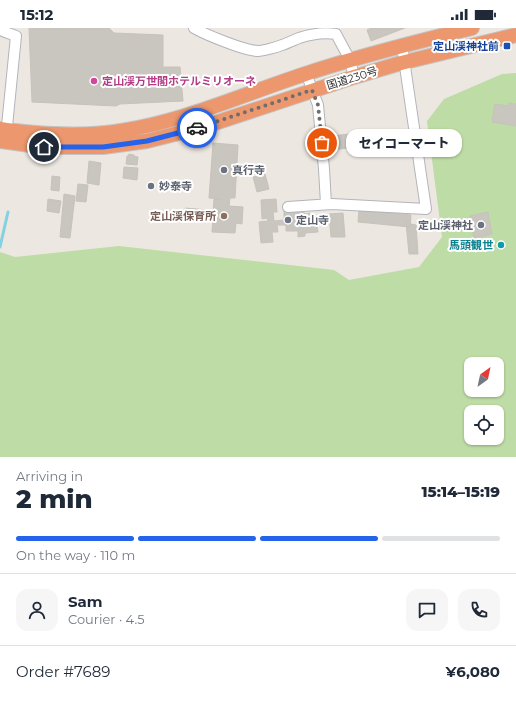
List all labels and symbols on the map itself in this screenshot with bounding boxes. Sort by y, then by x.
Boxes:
place label: 定山渓神社前 [433,39,499,53]
marker: 定山渓神社前 [502,41,512,51]
street label: 国道230号 [325,64,379,92]
place label: 定山渓万世閣ホテルミリオーネ [102,74,256,88]
marker: 定山渓万世閣ホテルミリオーネ [89,76,99,86]
courier [177,108,217,148]
pin [305,126,339,160]
callout: セイコーマート [346,129,462,157]
pin [27,130,61,164]
place label: 真行寺 [232,163,265,177]
marker: 真行寺 [219,165,229,175]
place label: 妙泰寺 [159,179,192,193]
marker: 妙泰寺 [146,181,156,191]
place label: 定山渓保育所 [150,209,216,223]
marker: 定山渓保育所 [219,211,229,221]
place label: 定山寺 [296,213,329,227]
marker: 定山寺 [283,215,293,225]
place label: 定山渓神社 [418,218,473,232]
marker: 定山渓神社 [476,220,486,230]
place label: 馬頭観世 [449,238,493,252]
marker: 馬頭観世 [496,240,506,250]
north arrow [464,357,504,397]

